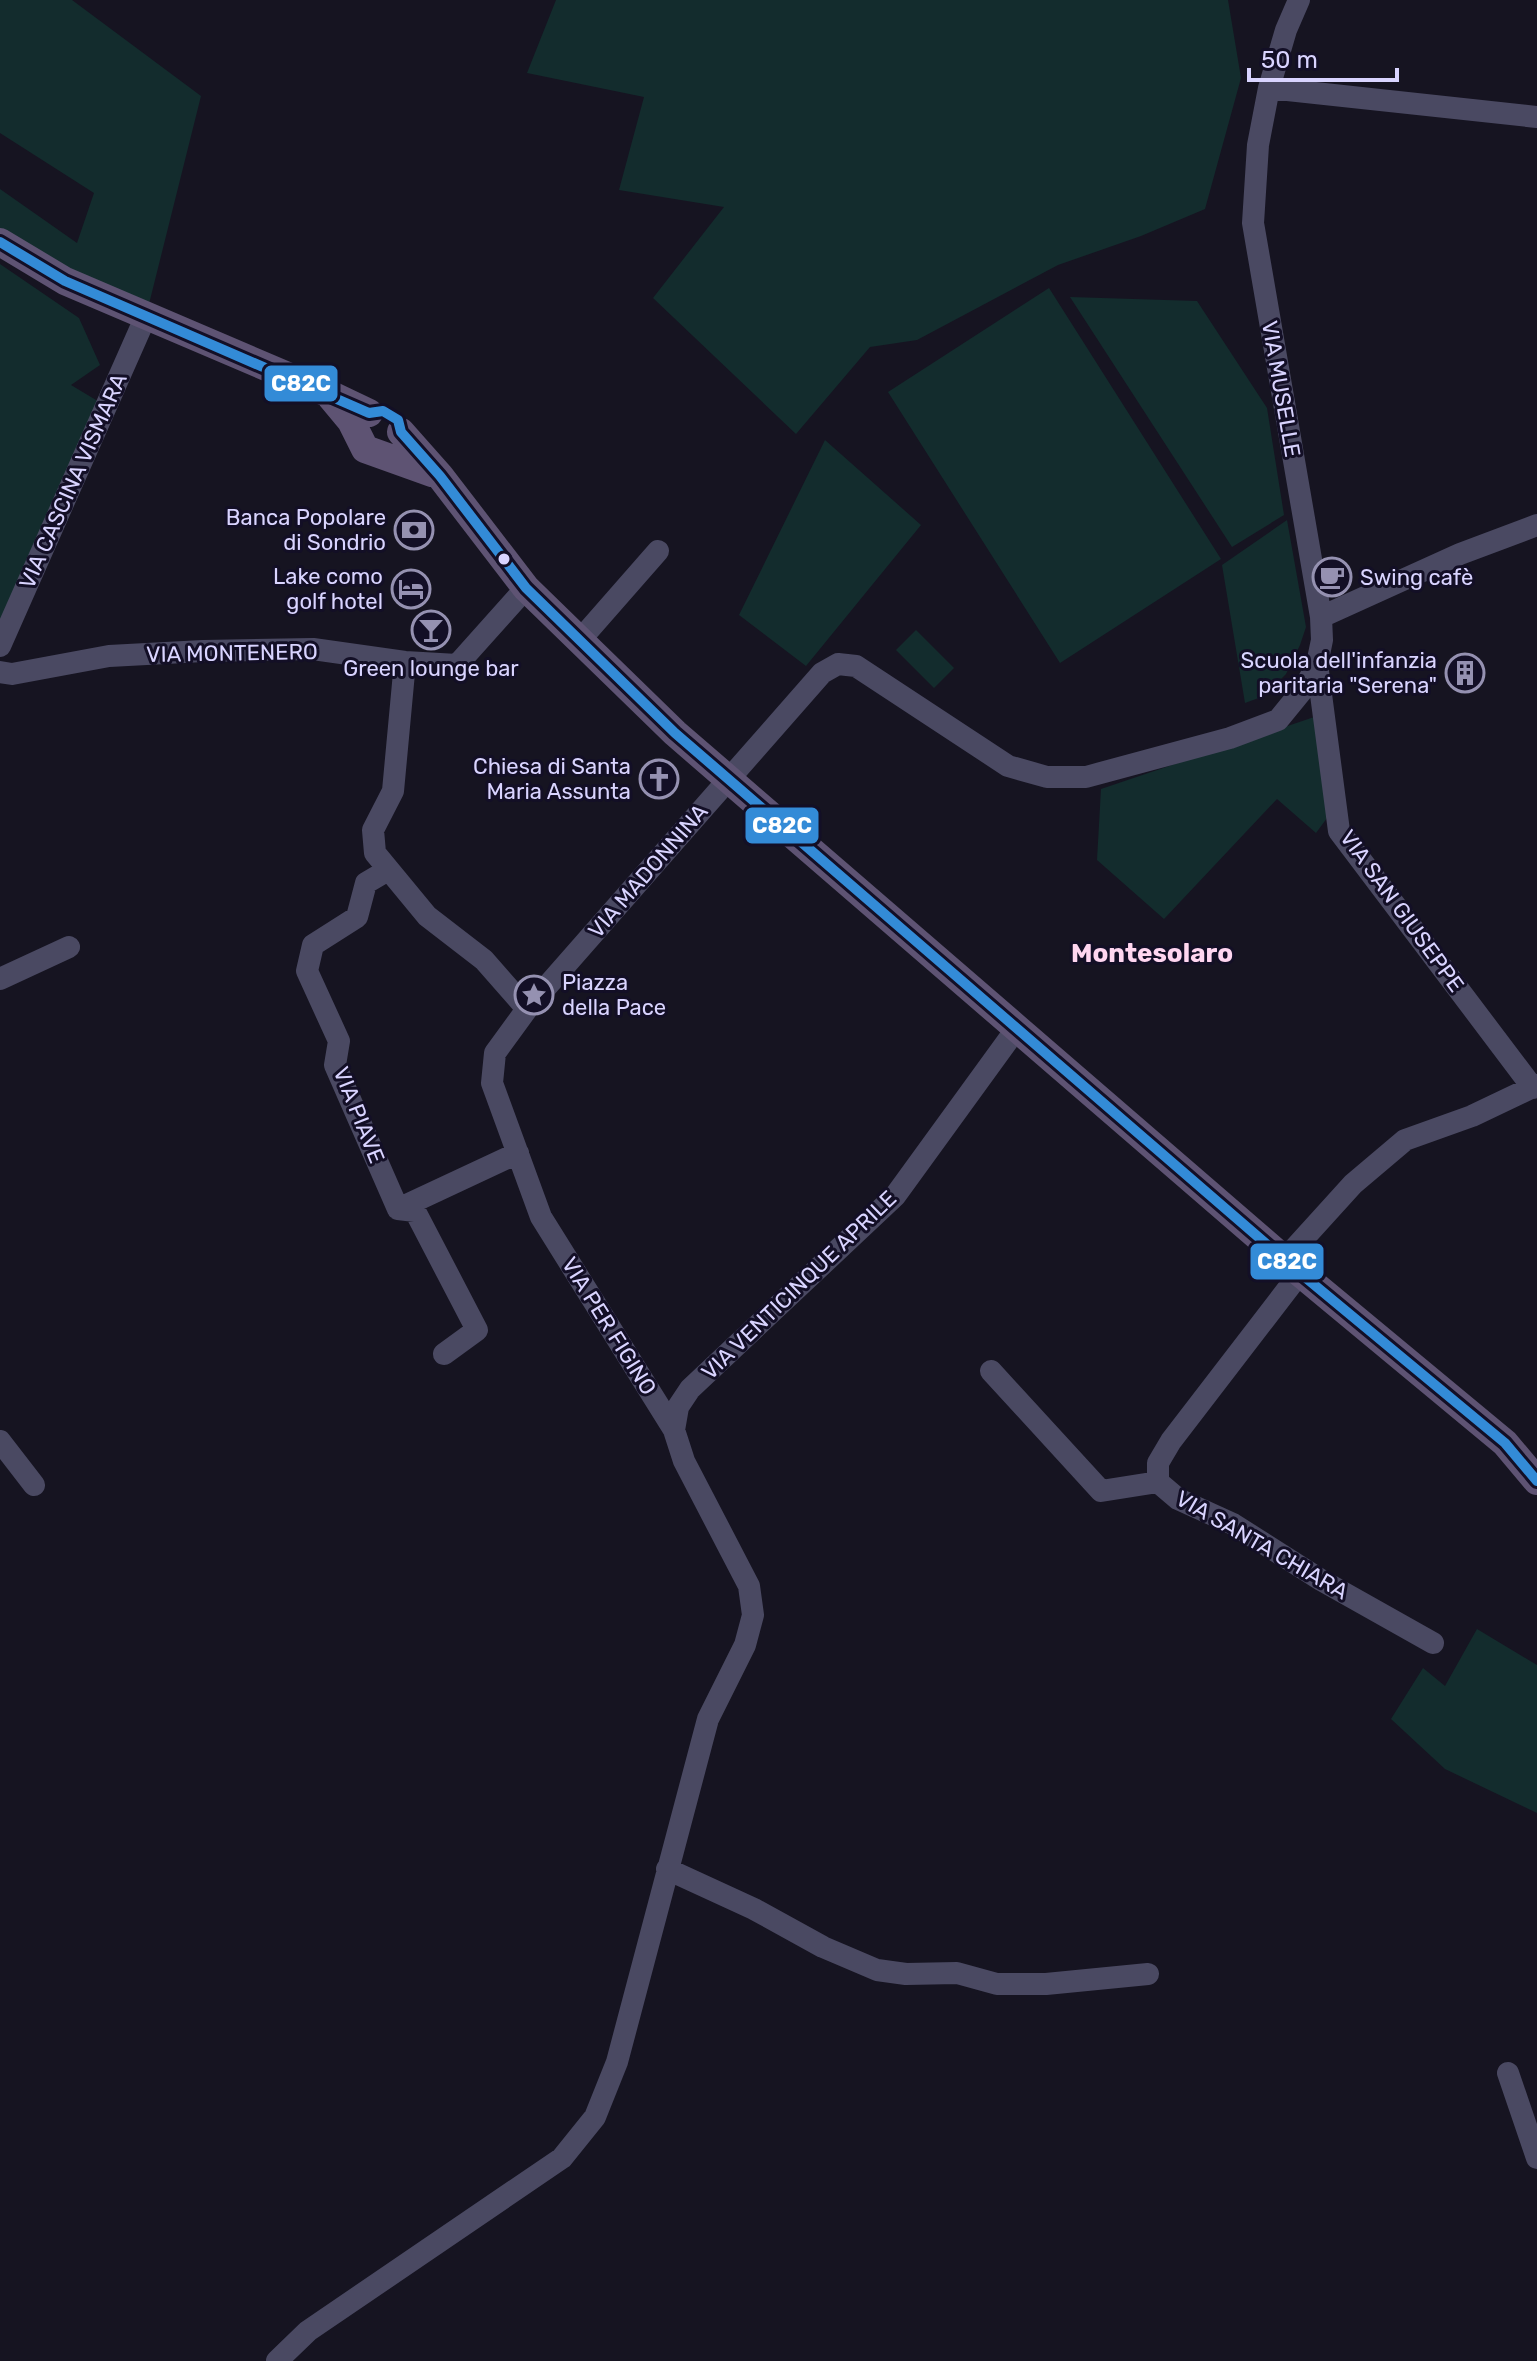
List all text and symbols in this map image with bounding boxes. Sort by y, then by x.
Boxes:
scale bar [1249,32,1397,82]
text: 50 m [1261,46,1318,74]
street label: VIA MUSELLE [1256,319,1306,459]
line badge: C82C [263,364,339,403]
street label: VIA CASCINA VISMARA [13,369,133,593]
text: C82C [271,370,331,397]
place label: Banca Popolare di Sondrio [226,504,386,556]
bank icon: Banca Popolare di Sondrio [393,509,435,551]
unlabelled marker [496,551,512,567]
cafe icon: Swing cafè [1311,556,1353,598]
place label: Lake como golf hotel [273,563,383,615]
place label: Swing cafè [1360,564,1473,591]
hotel icon: Lake como golf hotel [390,568,432,610]
bar icon: Green lounge bar [410,609,452,651]
street label: VIA MONTENERO [146,638,318,668]
place label: Scuola dell'infanzia paritaria "Serena" [1241,647,1437,699]
building icon: Scuola dell'infanzia paritaria "Serena" [1444,652,1486,694]
place label: Green lounge bar [343,655,519,682]
place label: Chiesa di Santa Maria Assunta [473,753,631,805]
church icon: Chiesa di Santa Maria Assunta [638,758,680,800]
street label: VIA MADONNINA [582,798,714,944]
line badge: C82C [744,806,820,845]
text: C82C [752,812,812,839]
street label: VIA SAN GIUSEPPE [1334,825,1470,997]
district label: Montesolaro [1071,938,1233,969]
place label: Piazza della Pace [562,969,666,1021]
place icon: Piazza della Pace [513,974,555,1016]
street label: VIA PIAVE [327,1063,391,1167]
street label: VIA VENTICINQUE APRILE [696,1185,902,1385]
line badge: C82C [1249,1242,1325,1281]
text: C82C [1257,1248,1317,1275]
street label: VIA PER FIGINO [556,1252,662,1400]
street label: VIA SANTA CHIARA [1171,1485,1353,1605]

